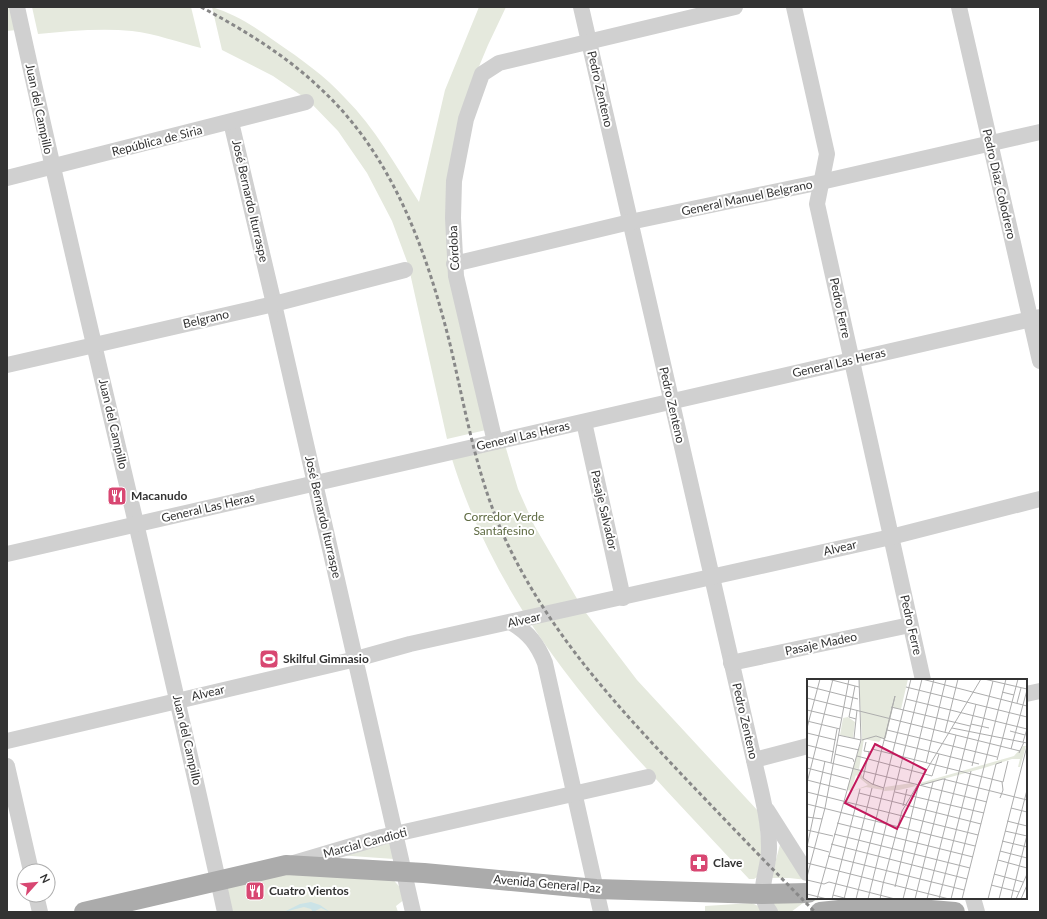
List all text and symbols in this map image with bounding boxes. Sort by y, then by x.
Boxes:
street label: Pedro Zenteno [584,49,617,129]
street label: Juan del Campillo [23,62,56,156]
street label: República de Siria [110,122,204,159]
street label: Pedro Díaz Colodrero [979,127,1020,241]
street label: José Bernardo Iturraspe [229,138,272,264]
street label: General Manuel Belgrano [680,176,814,219]
street label: Córdoba [445,225,462,271]
street label: Pedro Ferre [827,276,854,339]
street label: Belgrano [181,306,231,331]
street label: General Las Heras [791,344,887,381]
street label: Pedro Zenteno [656,365,689,445]
street label: Juan del Campillo [96,377,131,471]
street label: General Las Heras [475,417,571,454]
street label: José Bernardo Iturraspe [302,454,345,580]
street label: Pasaje Salvador [588,468,621,552]
restaurant icon: Macanudo [106,485,128,507]
place label: Macanudo [131,488,187,503]
street label: General Las Heras [160,489,256,526]
park label: Corredor Verde Santafesino [464,509,544,538]
street label: Alvear [822,536,859,559]
street label: Pedro Ferre [897,593,926,656]
street label: Alvear [506,609,543,630]
street label: Pasaje Madeo [784,629,858,658]
sports icon: Skilful Gimnasio [258,648,280,670]
place label: Skilful Gimnasio [283,651,369,666]
inset map [807,679,1027,899]
street label: Alvear [190,681,227,704]
street label: Pedro Zenteno [729,681,762,761]
street label: Juan del Campillo [170,693,205,787]
street label: Marcial Candioti [321,824,408,861]
pharmacy icon: Clave [688,852,710,874]
place label: Clave [713,855,743,870]
north arrow [16,863,56,903]
street label: Avenida General Paz [493,871,602,896]
text: N [38,872,53,885]
restaurant icon: Cuatro Vientos [244,880,266,902]
place label: Cuatro Vientos [269,883,349,898]

